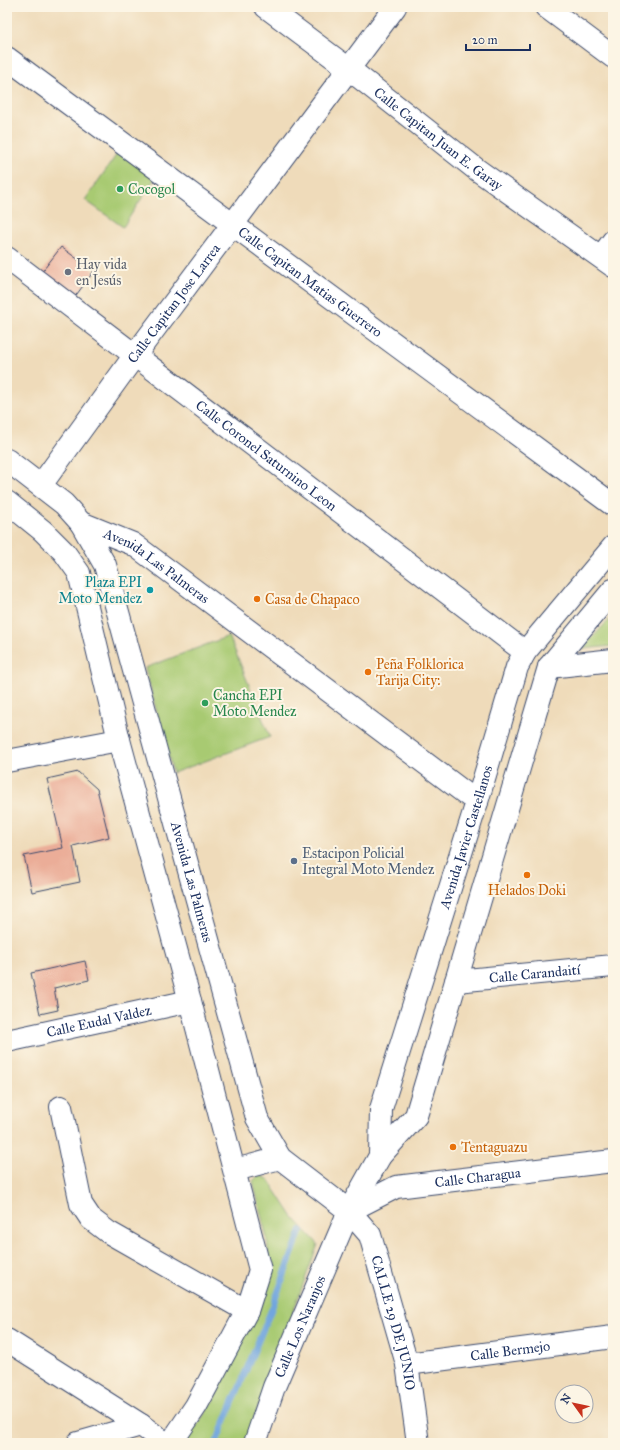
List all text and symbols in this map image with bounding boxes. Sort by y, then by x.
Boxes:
scale bar [466,26,530,52]
text: 20 m [472,33,498,47]
street label: Calle Capitan Juan E. Garay [370,84,506,195]
place label: Cocogol [128,181,175,198]
marker: Cocogol [115,184,125,194]
street label: Calle Capitan Matias Guerrero [235,223,386,341]
street label: Calle Capitan Jose Larrea [124,241,224,367]
place label: Hay vida en Jesús [76,256,127,290]
marker: Hay vida en Jesús [63,267,73,277]
street label: Calle Coronel Saturnino Leon [192,397,340,515]
street label: Avenida Las Palmeras [100,525,213,607]
place label: Plaza EPI Moto Mendez [58,574,143,607]
marker: Plaza EPI Moto Mendez [145,585,155,595]
place label: Casa de Chapaco [265,591,360,608]
marker: Casa de Chapaco [252,594,262,604]
place label: Peña Folklorica Tarija City: [376,656,464,689]
marker: Peña Folklorica Tarija City: [363,667,373,677]
place label: Cancha EPI Moto Mendez [213,687,297,720]
marker: Cancha EPI Moto Mendez [200,698,210,708]
street label: Avenida Javier Castellanos [436,763,496,912]
street label: Avenida Las Palmeras [167,819,216,944]
place label: Estacipon Policial Integral Moto Mendez [302,845,435,878]
marker: Estacipon Policial Integral Moto Mendez [289,856,299,866]
marker: Helados Doki [522,870,532,880]
place label: Helados Doki [488,882,566,899]
street label: Calle Carandaití [488,961,582,987]
street label: Calle Eudal Valdez [45,1002,153,1041]
place label: Tentaguazu [461,1139,528,1156]
marker: Tentaguazu [448,1142,458,1152]
street label: Calle Charagua [434,1164,522,1191]
street label: CALLE 29 DE JUNIO [367,1253,419,1391]
street label: Calle Los Naranjos [271,1273,330,1380]
street label: Calle Bermejo [469,1337,551,1365]
north arrow [554,1384,594,1424]
text: N [558,1391,574,1406]

